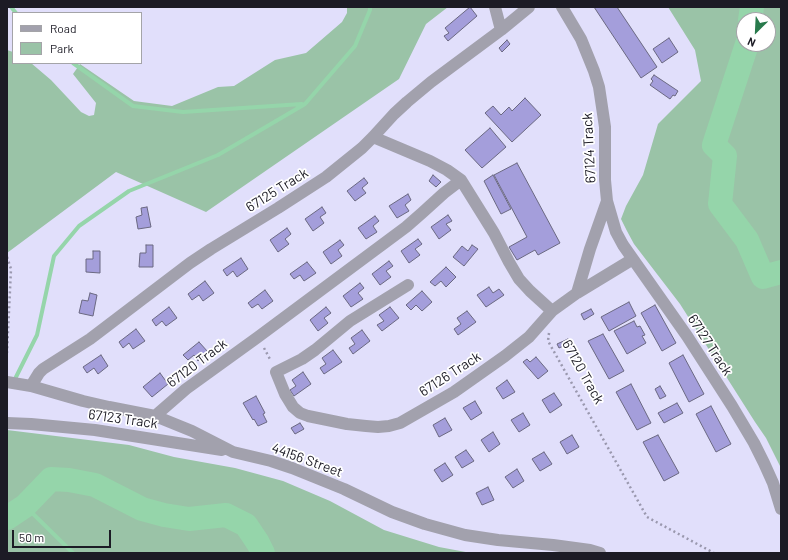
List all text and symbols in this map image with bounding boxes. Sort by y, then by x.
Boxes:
legend [12,12,142,64]
north arrow [736,12,776,52]
text: Road [50,21,77,35]
text: N [745,35,757,50]
text: Park [50,41,74,55]
street label: 67124 Track [579,112,599,184]
street label: 67125 Track [243,164,311,216]
street label: 67127 Track [684,311,736,379]
street label: 67120 Track [164,335,230,391]
street label: 67120 Track [559,337,607,407]
street label: 67126 Track [416,348,484,400]
street label: 67123 Track [87,406,159,432]
street label: 44156 Street [269,439,345,481]
scale bar [14,522,113,548]
text: 50 m [19,530,44,544]

